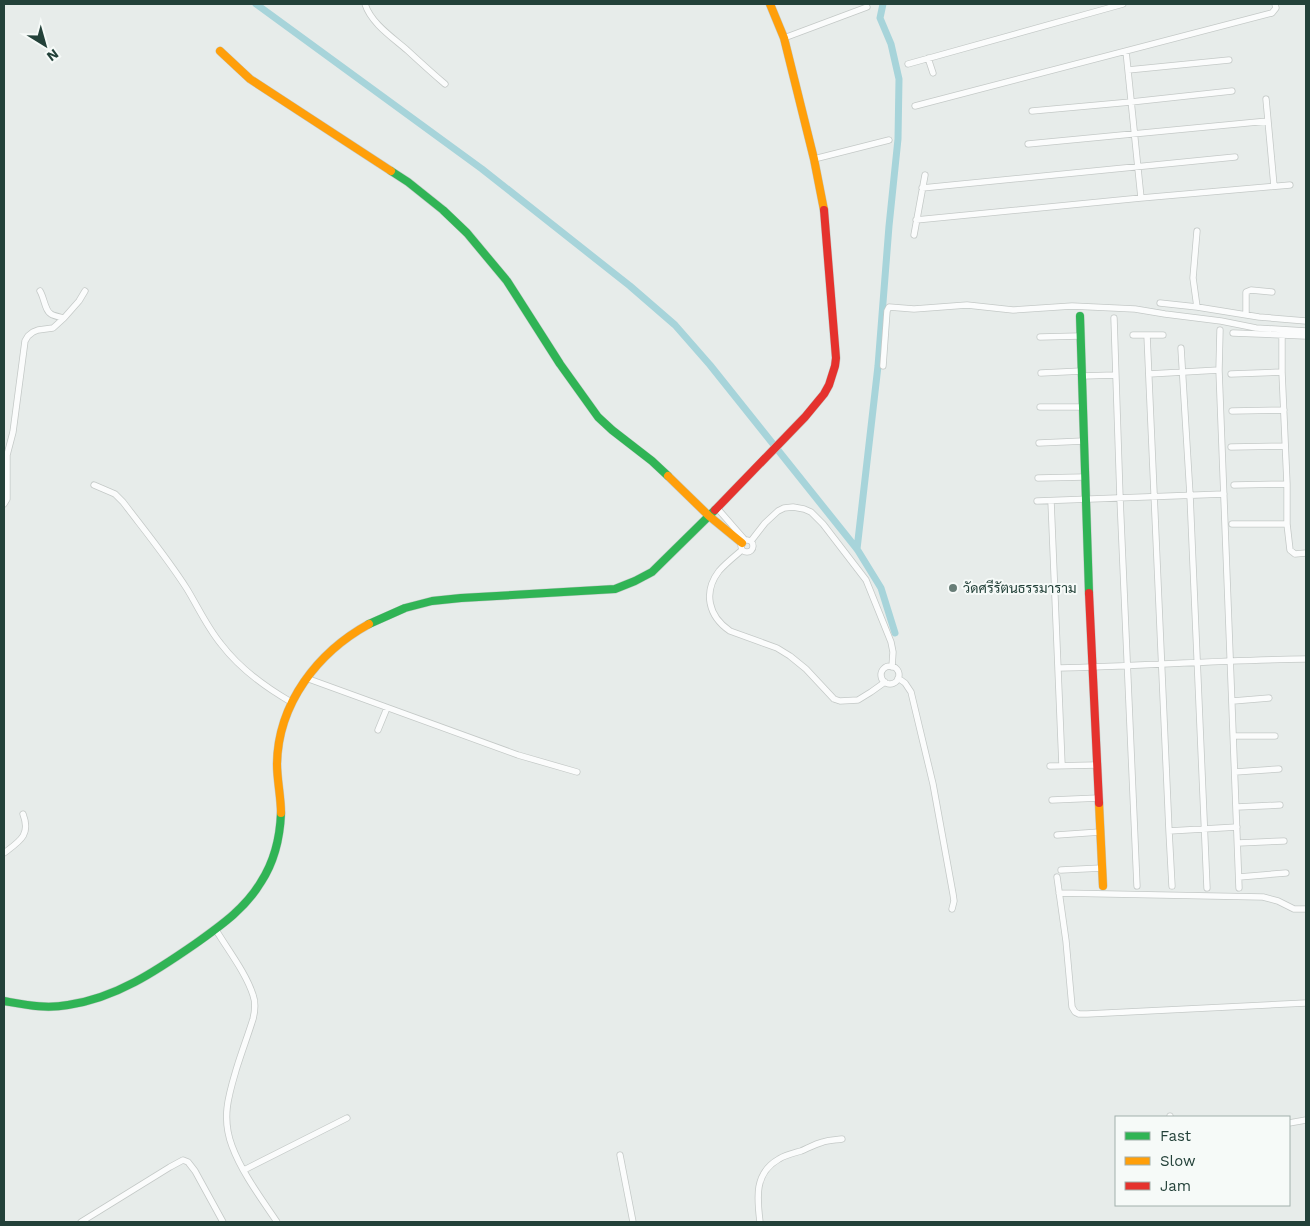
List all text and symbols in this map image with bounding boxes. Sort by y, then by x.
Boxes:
north arrow [20,20,70,70]
text: N [44,46,62,65]
place label: วัดศรีรัตนธรรมาราม [963,579,1077,596]
marker: วัดศรีรัตนธรรมาราม [947,582,959,594]
legend [1115,1116,1290,1206]
text: Fast [1160,1127,1192,1145]
text: Slow [1160,1152,1196,1170]
text: Jam [1160,1177,1191,1195]

